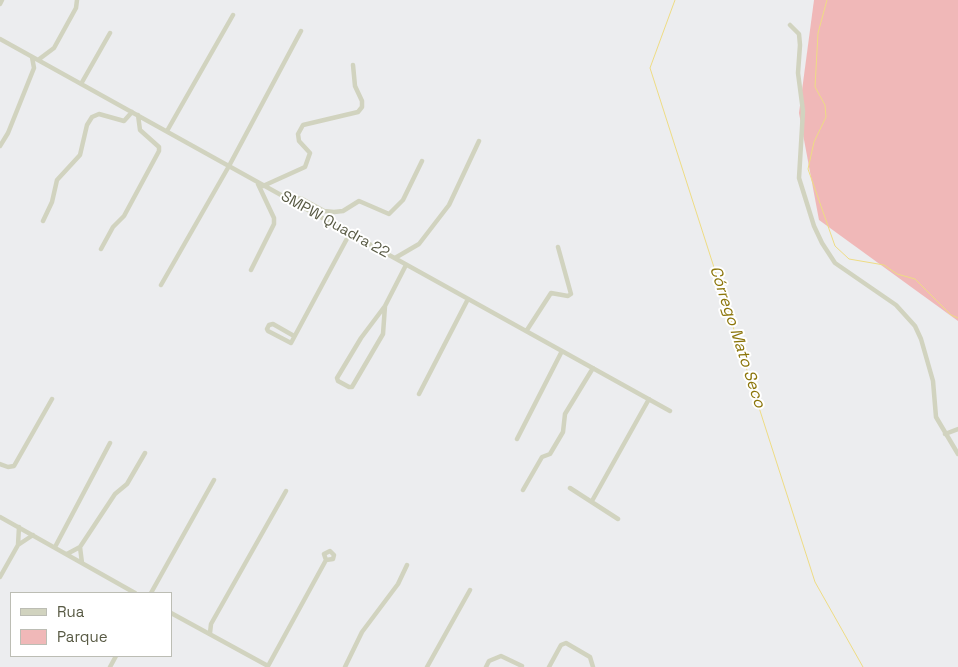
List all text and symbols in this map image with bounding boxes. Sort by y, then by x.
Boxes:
street label: SMPW Quadra 22 [278,188,392,262]
water label: Córrego Mato Seco [705,264,769,410]
legend [10,592,172,657]
text: Rua [57,602,84,621]
text: Parque [57,627,108,646]

